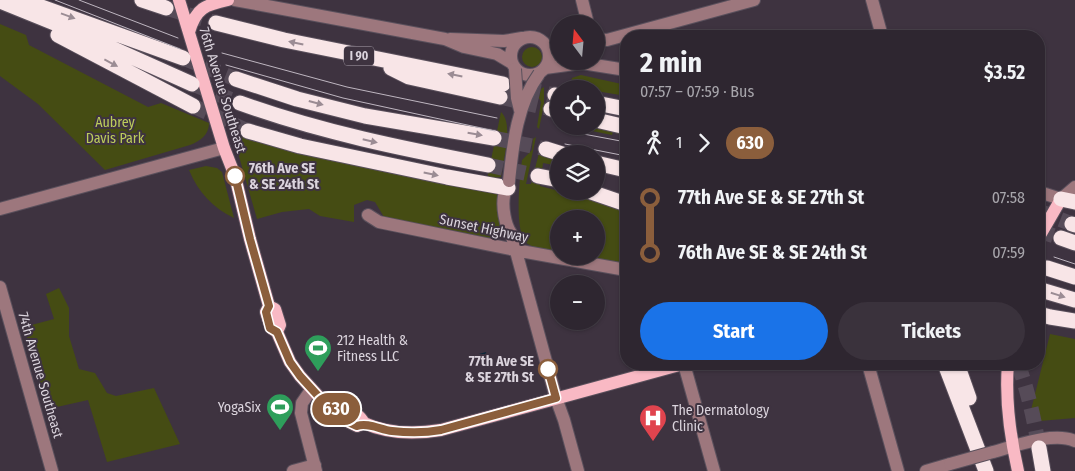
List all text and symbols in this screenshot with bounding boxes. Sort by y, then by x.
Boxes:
one-way arrow [61,13,76,21]
north arrow [550,15,605,70]
map controls [550,15,605,330]
street label: 76th Avenue Southeast [195,25,250,155]
one-way arrow [289,39,304,47]
road number: I 90 [344,46,374,66]
text: 2 min [640,46,702,79]
one-way arrow [104,59,119,67]
text: $3.52 [984,61,1025,84]
one-way arrow [447,71,463,79]
button: locate [550,80,605,135]
text: 07:57 – 07:59 · Bus [640,82,754,101]
one-way arrow [308,100,323,108]
park label: Aubrey Davis Park [86,114,145,147]
icon: walk [640,129,668,157]
icon: forward [690,129,718,157]
one-way arrow [468,131,484,139]
text: 630 [736,132,764,154]
text: 1 [676,133,682,152]
one-way arrow [363,137,378,145]
button: layers [550,145,605,200]
place label: 76th Ave SE & SE 24th St [249,160,320,193]
marker: 76th Ave SE & SE 24th St [225,166,245,186]
one-way arrow [424,170,439,178]
text: 77th Ave SE & SE 27th St [678,186,864,209]
text: 07:58 [992,188,1025,207]
button: + [550,210,605,265]
street label: Sunset Highway [438,211,531,246]
text: 76th Ave SE & SE 24th St [678,241,867,264]
text: 07:59 [992,243,1025,262]
button: − [550,275,605,330]
one-way arrow [1051,292,1066,300]
button: Start [640,302,828,360]
button: Tickets [838,302,1025,360]
street label: 74th Avenue Southeast [14,310,67,440]
place label: 212 Health & Fitness LLC [337,332,408,365]
sports icon: 212 Health & Fitness LLC [303,333,333,372]
place label: 77th Ave SE & SE 27th St [465,353,535,386]
marker: 77th Ave SE & SE 27th St [538,359,558,379]
sports icon: YogaSix [265,392,295,431]
line badge: 630 [307,393,365,425]
text: 630 [322,398,350,420]
place label: YogaSix [218,399,262,416]
place label: The Dermatology Clinic [672,402,770,435]
hospital icon: The Dermatology Clinic [638,403,668,442]

